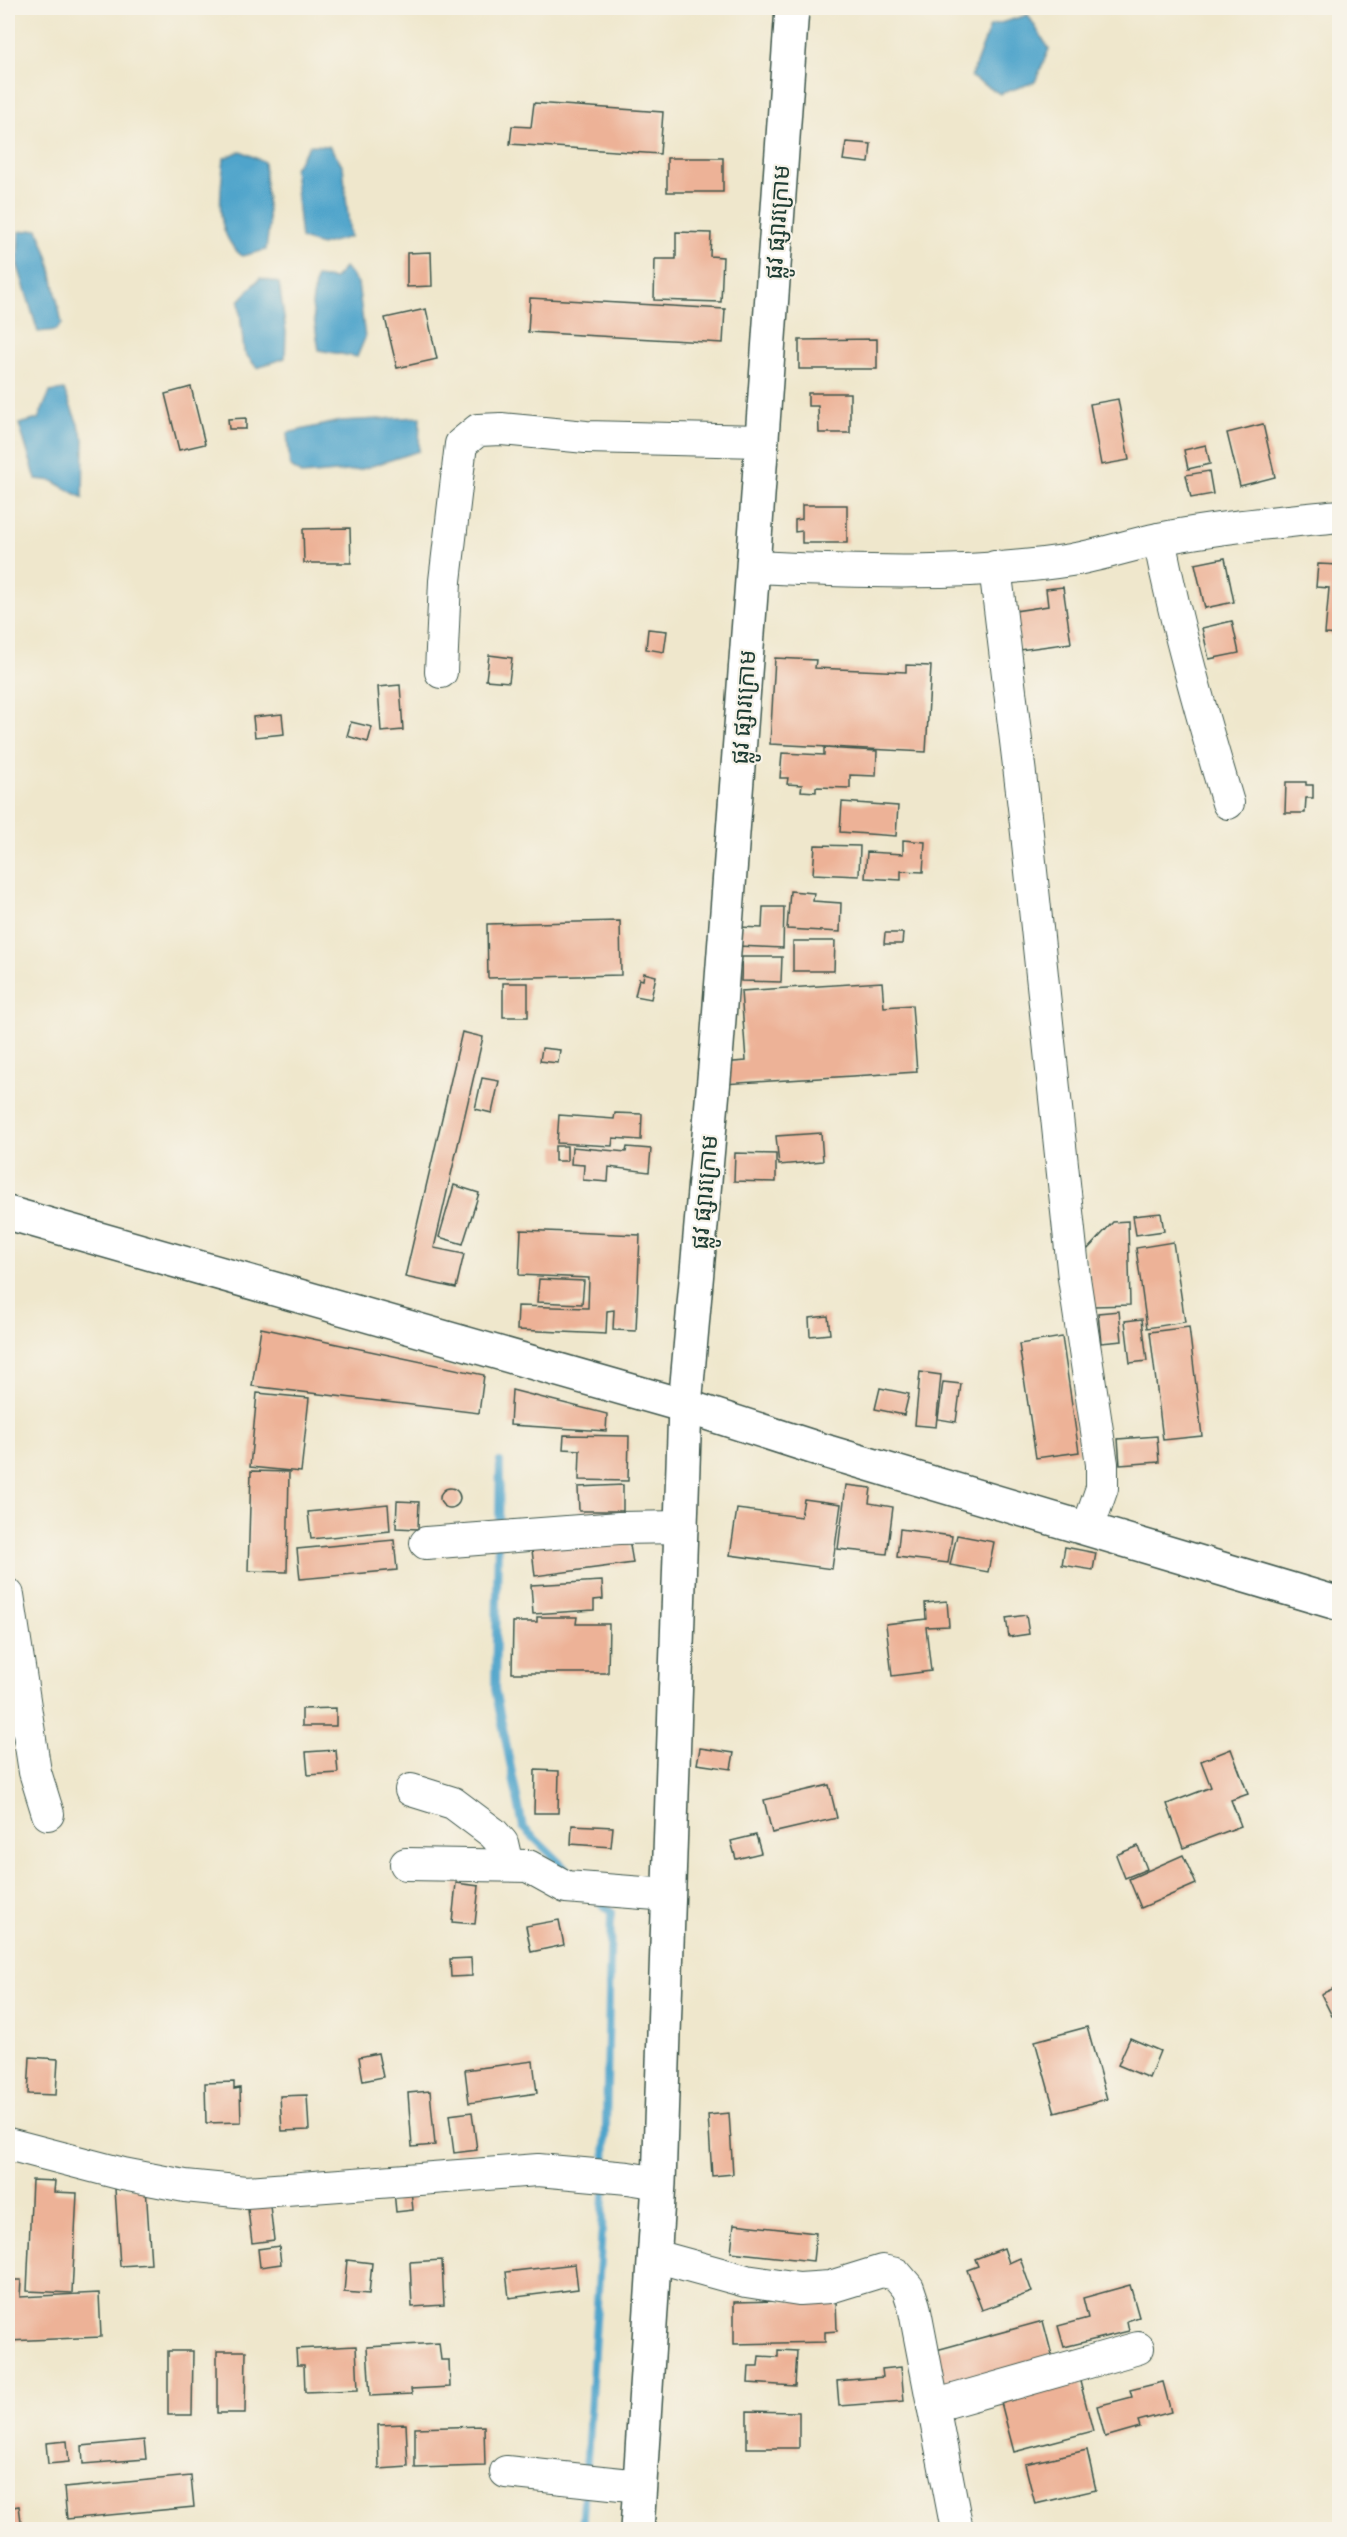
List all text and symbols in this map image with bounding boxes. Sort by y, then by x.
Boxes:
street label: ផ្លូវ ផ្សារក្រោម [758,163,804,281]
street label: ផ្លូវ ផ្សារក្រោម [724,648,770,766]
street label: ផ្លូវ ផ្សារក្រោម [684,1133,732,1251]

